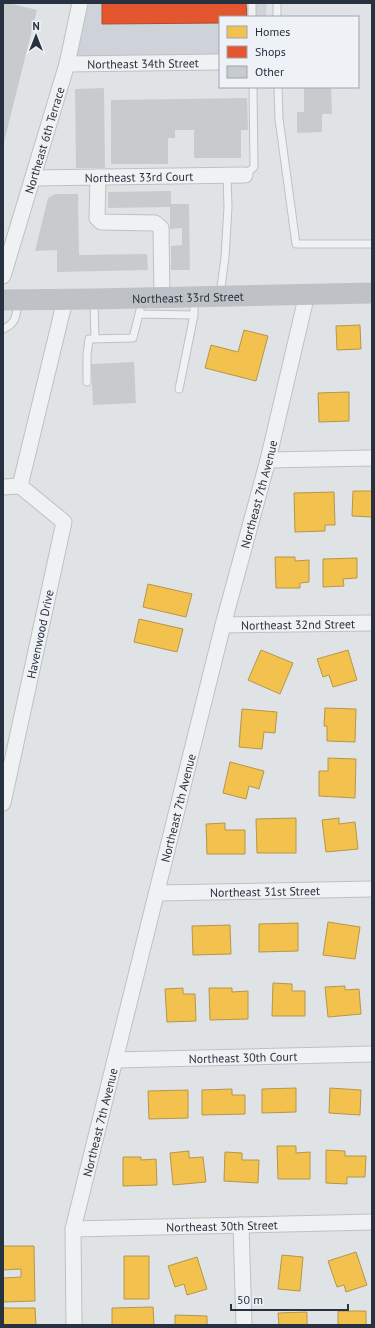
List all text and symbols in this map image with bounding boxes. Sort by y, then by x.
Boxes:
north arrow [16,16,56,56]
legend [219,16,359,88]
text: N [32,19,40,33]
text: Homes [255,24,290,39]
text: Shops [255,44,286,59]
street label: Northeast 34th Street [87,55,199,71]
text: Other [255,64,284,79]
street label: Northeast 6th Terrace [21,85,67,195]
street label: Northeast 33rd Court [84,168,193,185]
street label: Northeast 33rd Street [132,288,244,306]
street label: Northeast 7th Avenue [237,439,280,550]
street label: Havenwood Drive [23,588,57,680]
street label: Northeast 32nd Street [241,616,355,632]
street label: Northeast 7th Avenue [157,752,198,864]
street label: Northeast 31st Street [210,882,320,900]
street label: Northeast 30th Court [188,1048,298,1066]
street label: Northeast 7th Avenue [79,1066,120,1178]
street label: Northeast 30th Street [166,1217,278,1234]
scale bar [231,1286,348,1312]
text: 50 m [237,1292,263,1307]

